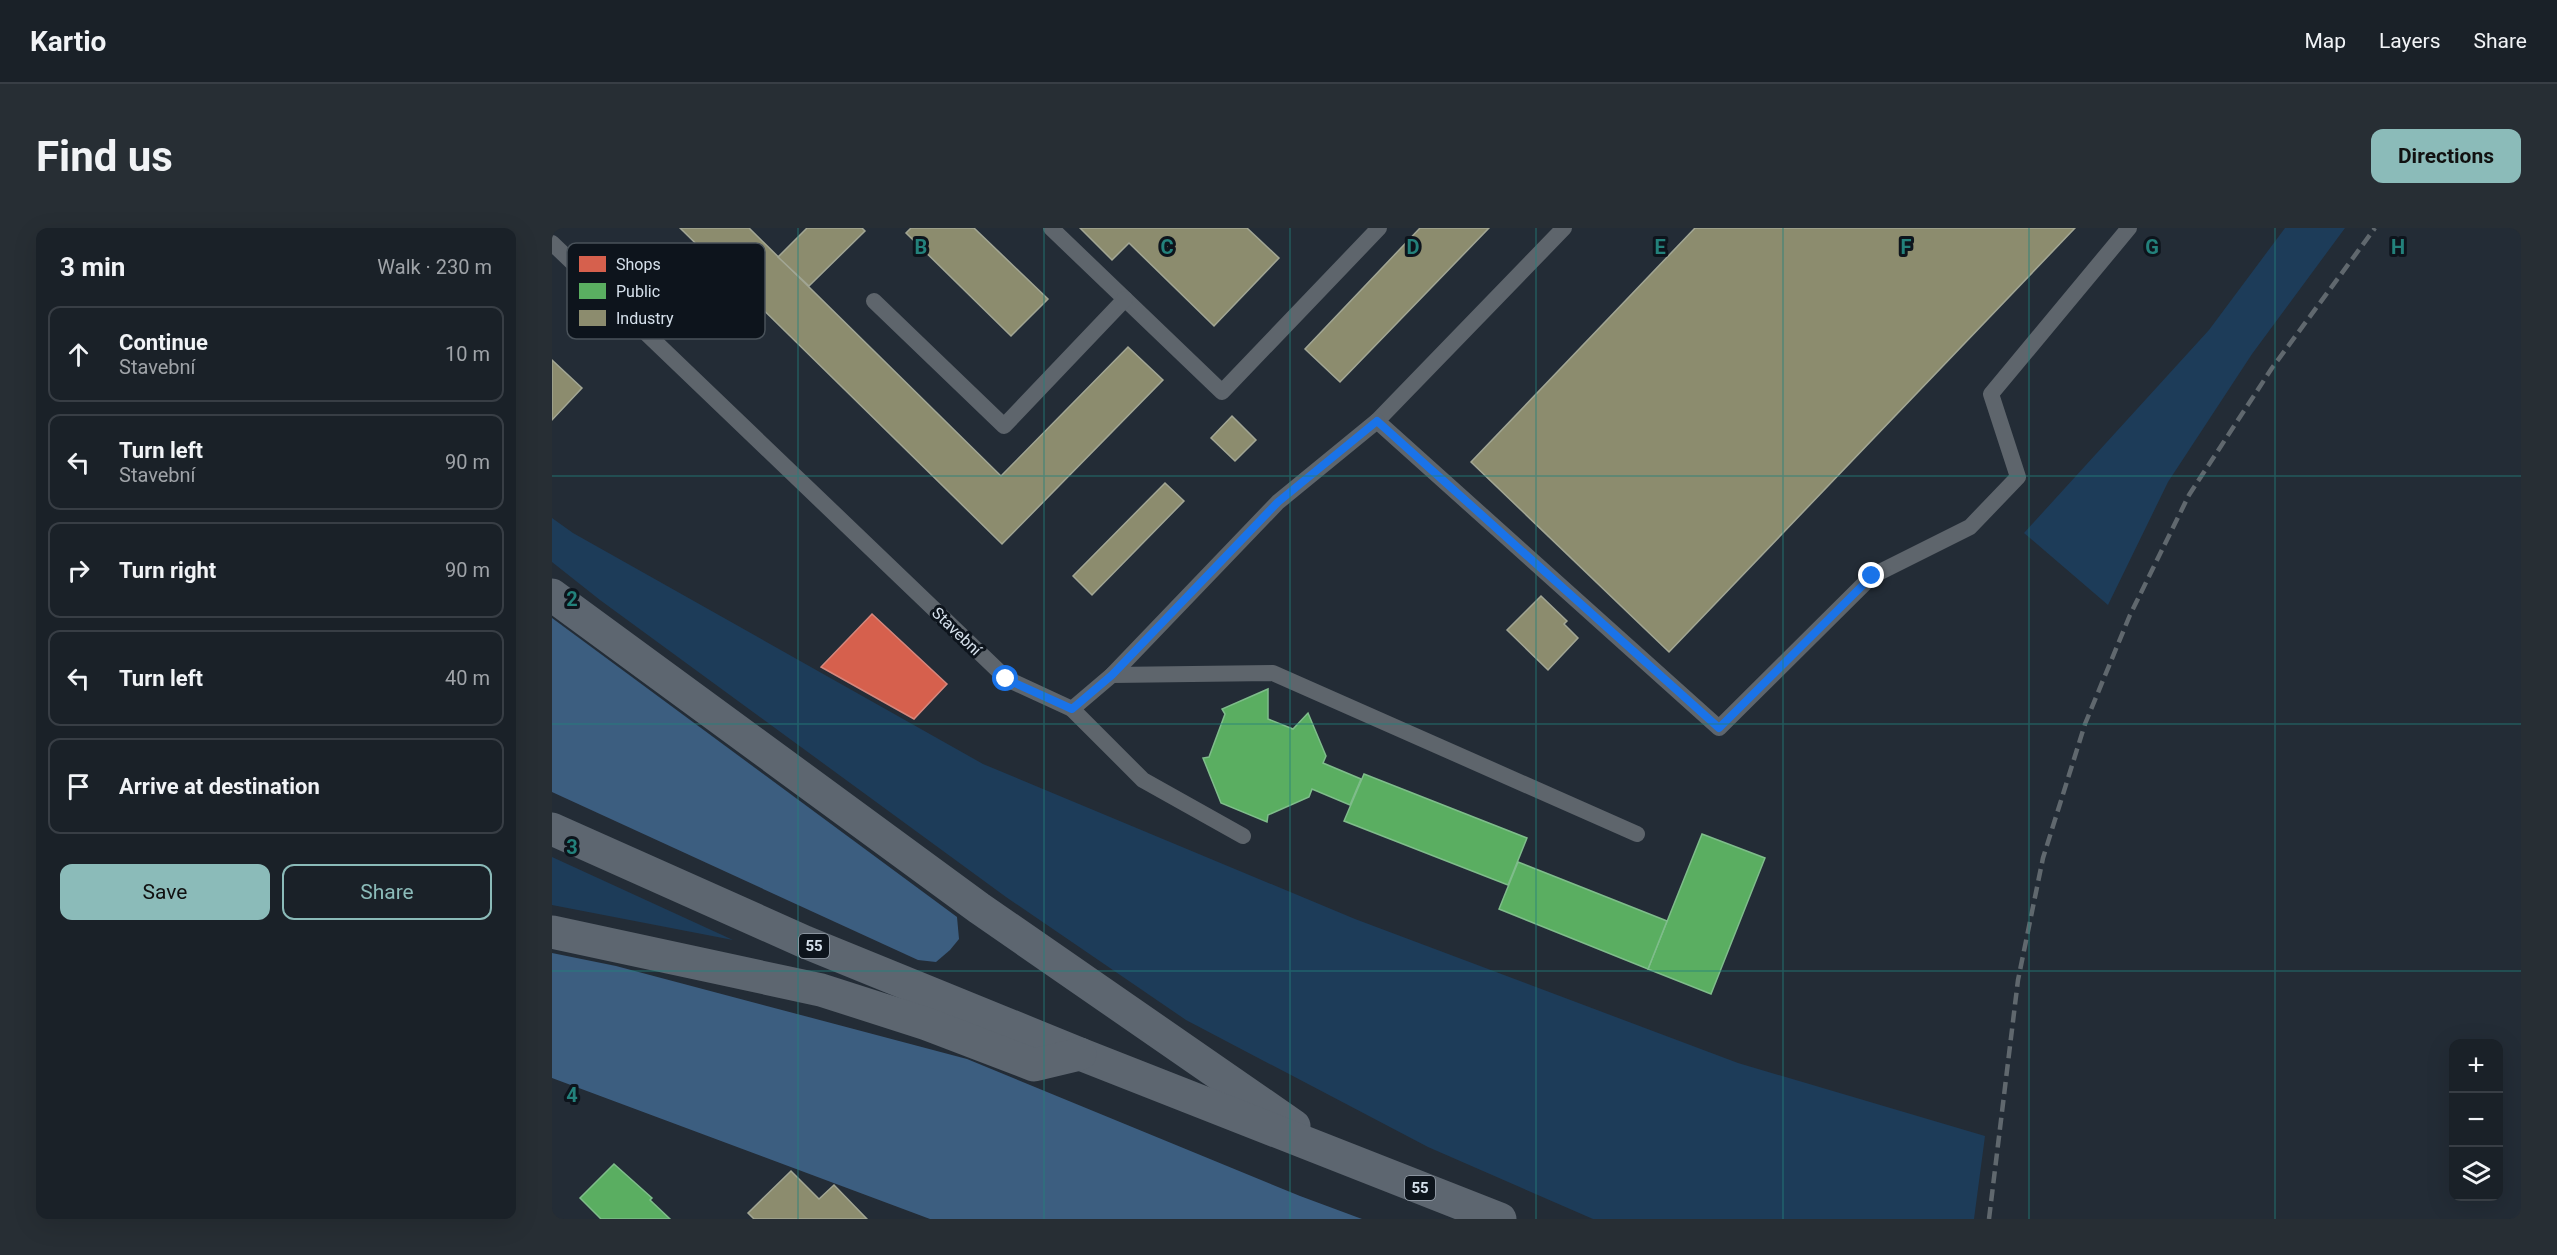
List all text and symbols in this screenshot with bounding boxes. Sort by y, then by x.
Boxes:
text: Kartio [30,25,106,58]
text: Map [2304,29,2346,53]
text: Layers [2379,29,2440,53]
text: Share [2473,29,2527,53]
button: Directions [2371,129,2521,183]
text: Find us [36,132,173,181]
text: B [915,235,927,259]
text: C [1160,235,1174,259]
text: D [1407,235,1420,259]
text: E [1654,235,1666,259]
text: F [1901,235,1912,259]
text: G [2145,235,2159,259]
text: H [2391,235,2405,259]
legend [567,243,765,339]
text: 3 min [60,252,125,282]
text: Walk · 230 m [377,255,492,279]
text: Shops [616,255,661,274]
text: Public [616,282,660,301]
text: Industry [616,309,674,328]
text: Continue [119,330,208,355]
icon: ahead [62,338,95,371]
text: 10 m [445,342,490,366]
text: Stavební [119,355,196,379]
text: Turn left [119,438,203,463]
icon: left [62,446,95,479]
text: 90 m [445,450,490,474]
text: Stavební [119,463,196,487]
icon: right [62,554,95,587]
text: Turn right [119,558,216,583]
text: 90 m [445,558,490,582]
route end [1858,562,1884,588]
text: 2 [566,587,578,611]
street label: Stavební [928,603,986,660]
icon: left [62,662,95,695]
route start [992,665,1018,691]
text: Turn left [119,666,203,691]
text: 40 m [445,666,490,690]
icon: arrive [62,770,95,803]
text: Arrive at destination [119,774,320,799]
text: 3 [566,835,578,859]
button: Save [60,864,270,920]
button: Share [282,864,492,920]
road number: 55 [799,934,829,958]
map controls [2449,1039,2503,1201]
button: + [2449,1039,2503,1093]
text: 4 [566,1083,578,1107]
button: − [2449,1093,2503,1147]
button: layers [2449,1147,2503,1201]
road number: 55 [1405,1176,1435,1200]

